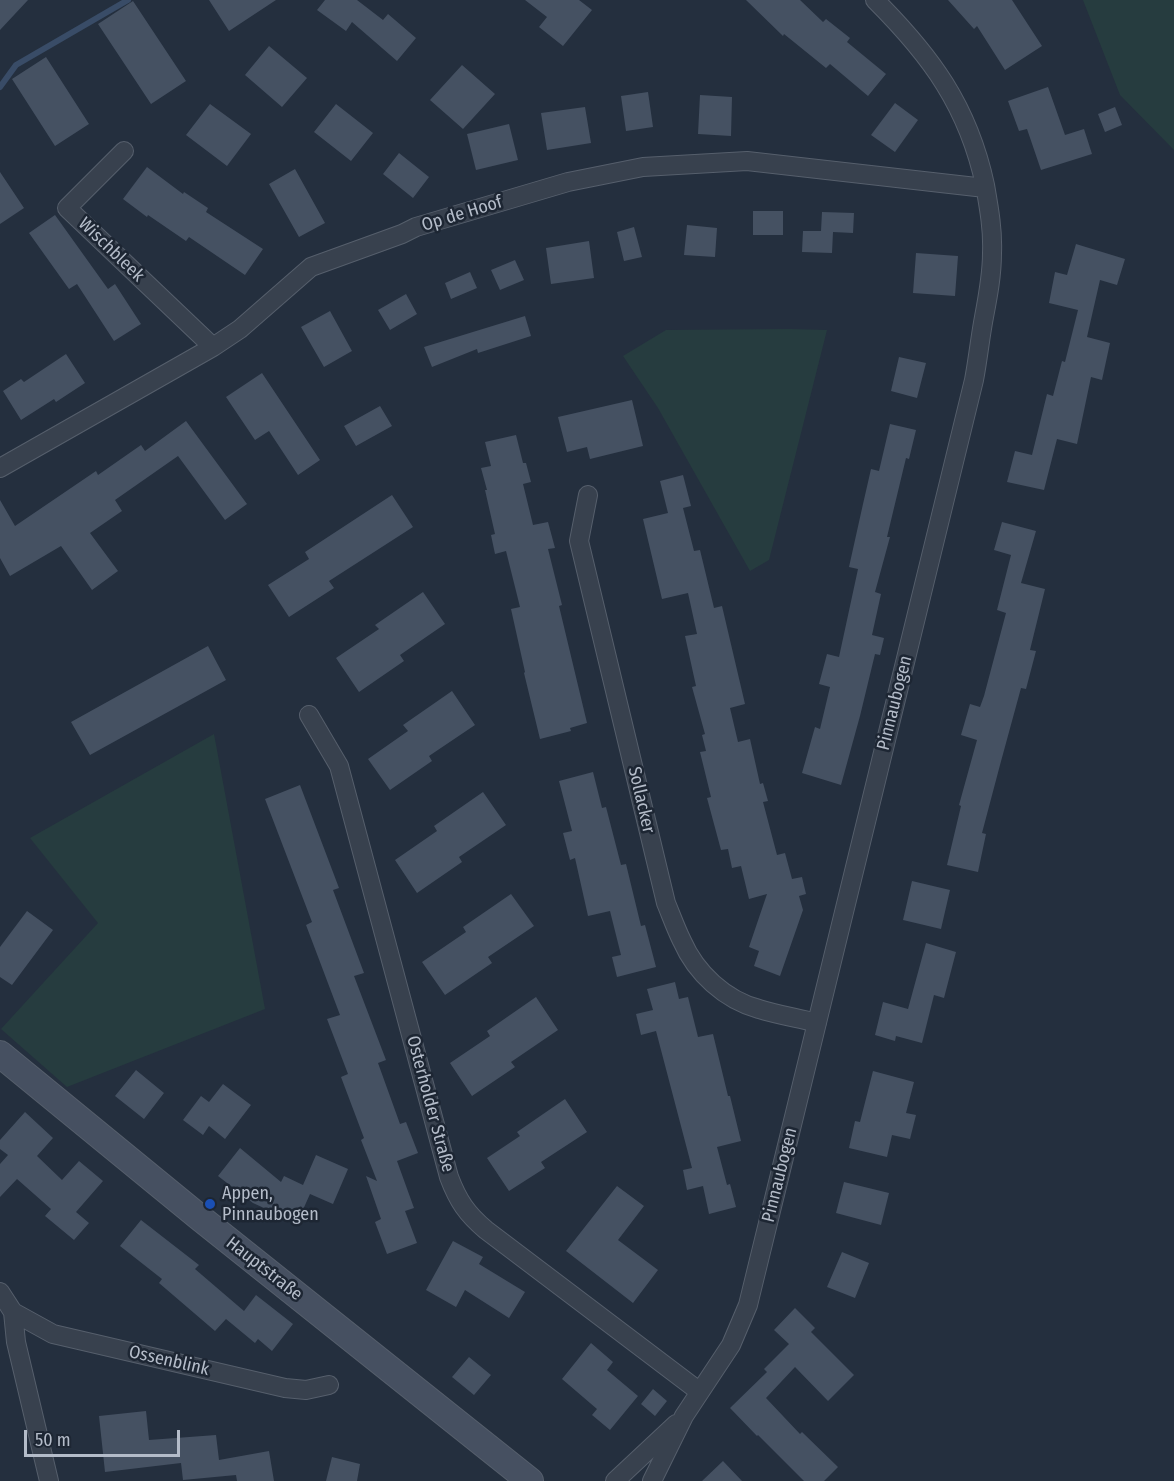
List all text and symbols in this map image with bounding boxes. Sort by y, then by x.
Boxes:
street label: Op de Hoof [419,192,505,236]
street label: Wischbleek [74,213,148,287]
street label: Pinnaubogen [873,653,917,753]
street label: Sollacker [623,765,659,835]
street label: Osterholder Straße [401,1033,459,1175]
street label: Pinnaubogen [758,1125,802,1225]
place label: Appen, Pinnaubogen [222,1183,319,1226]
marker: Appen, Pinnaubogen [203,1197,217,1211]
street label: Hauptstraße [221,1232,307,1306]
street label: Ossenblink [127,1341,211,1381]
scale bar [27,1418,183,1456]
text: 50 m [35,1429,71,1451]

